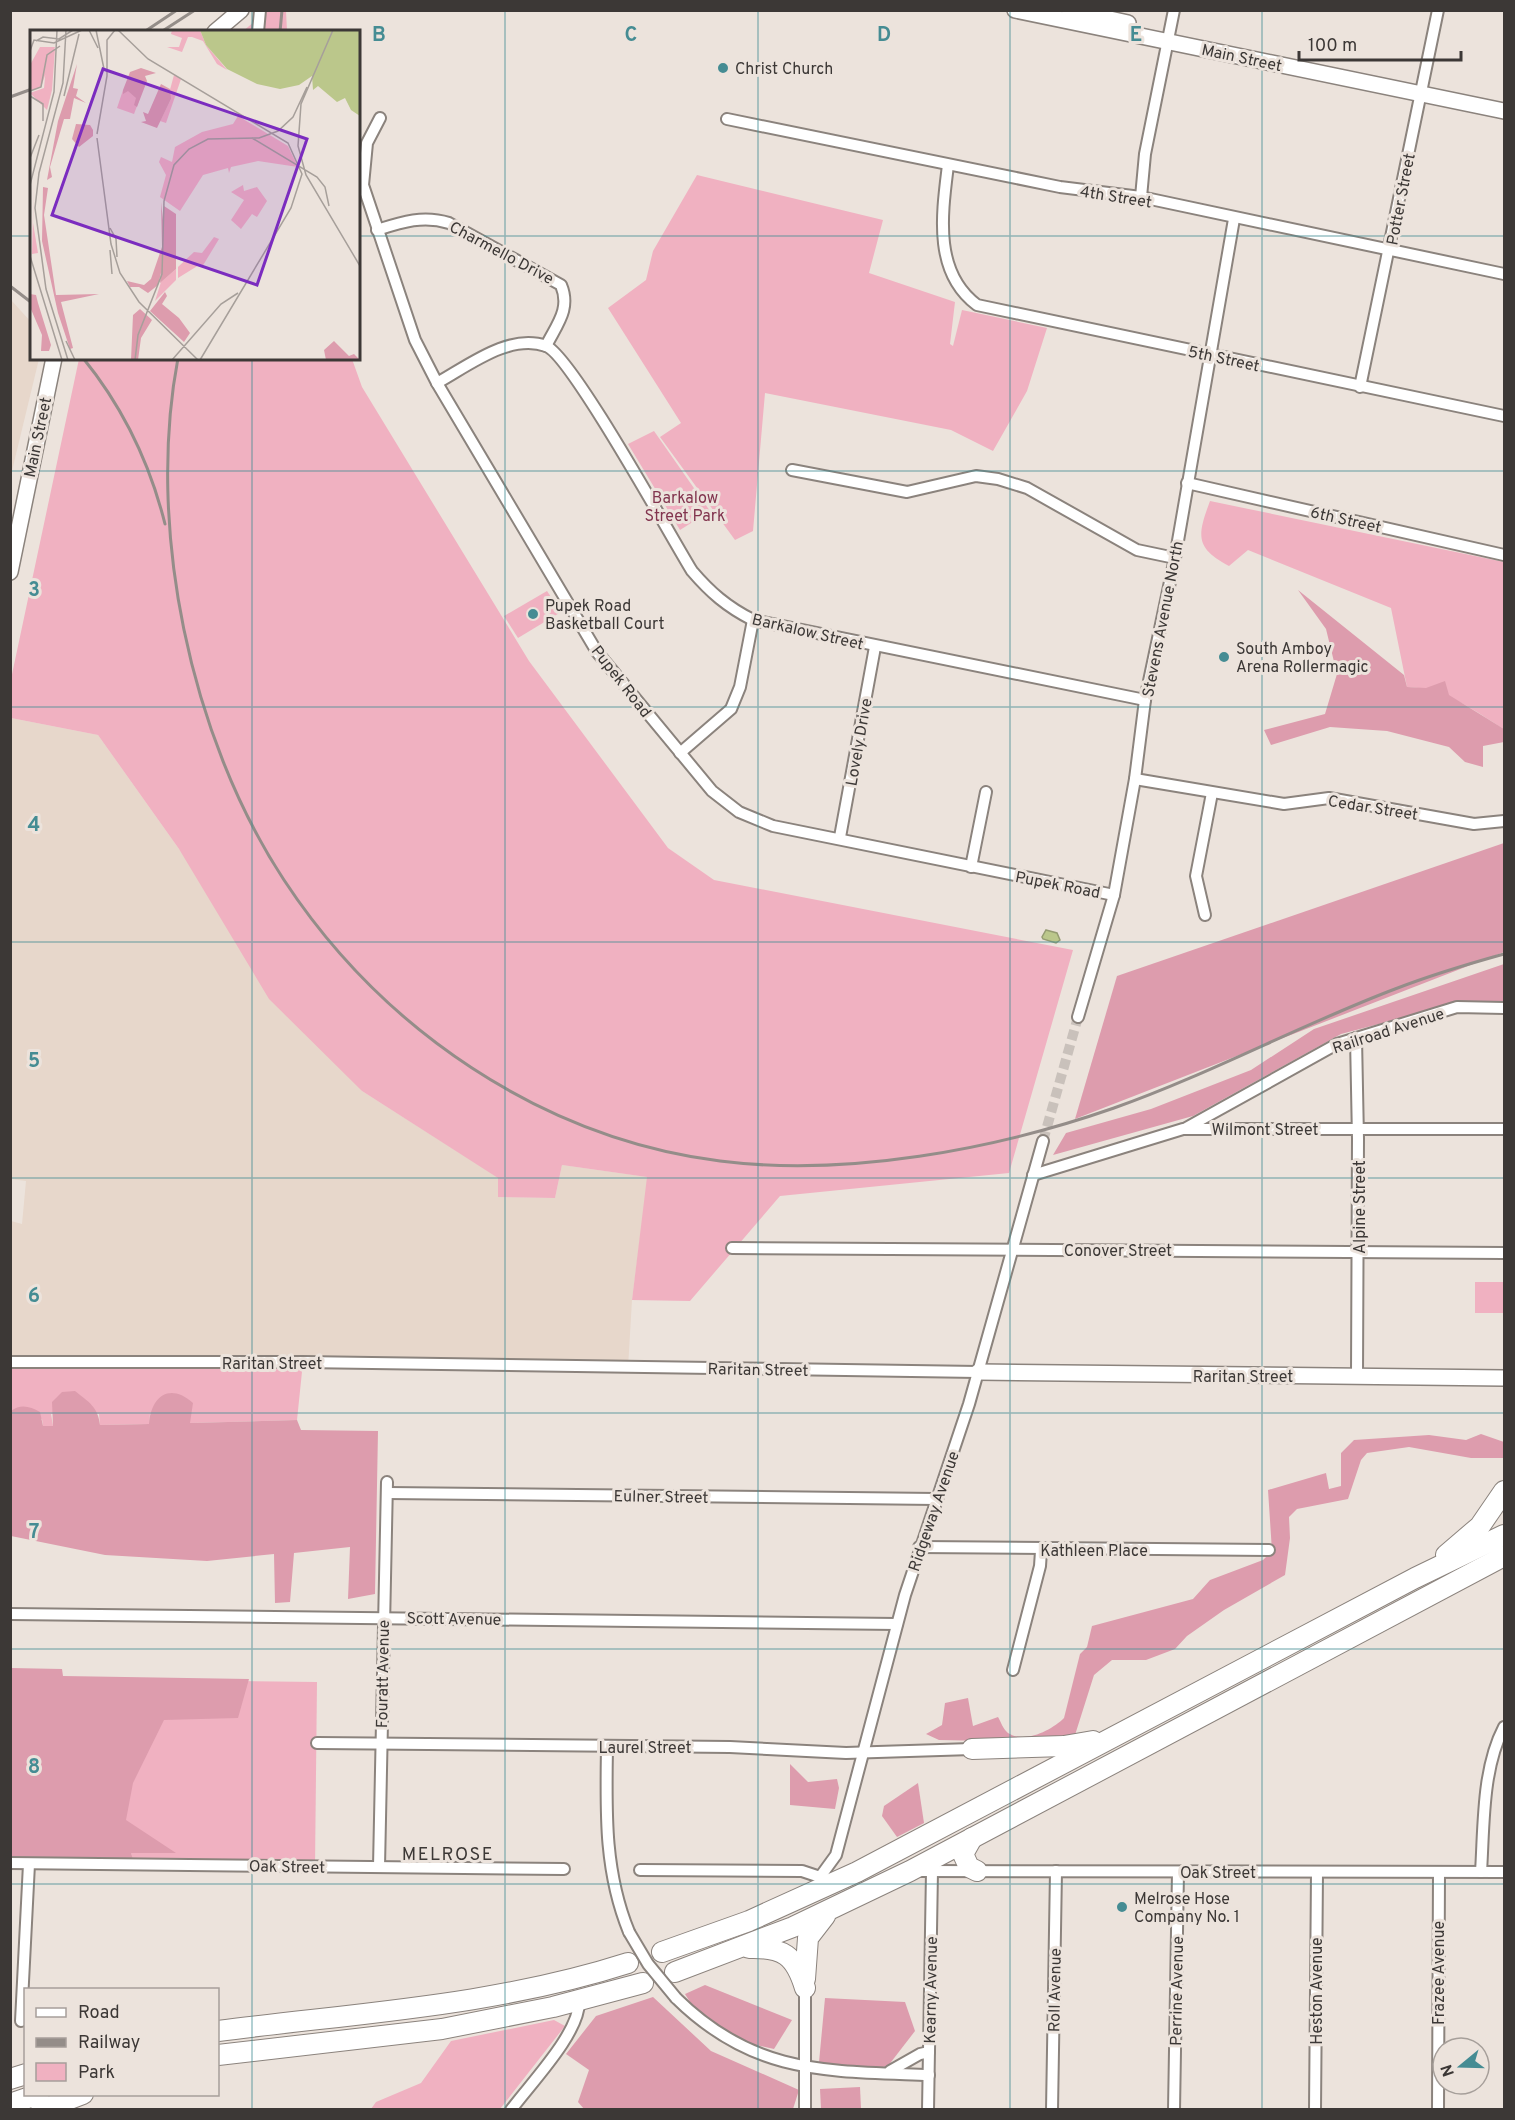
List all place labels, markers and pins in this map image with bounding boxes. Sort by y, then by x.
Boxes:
place label: Christ Church [735,60,833,80]
marker: Christ Church [716,61,730,75]
place label: Pupek Road Basketball Court [545,597,665,635]
marker: Pupek Road Basketball Court [526,607,540,621]
place label: South Amboy Arena Rollermagic [1236,640,1369,678]
marker: South Amboy Arena Rollermagic [1217,650,1231,664]
place label: Melrose Hose Company No. 1 [1134,1890,1240,1928]
marker: Melrose Hose Company No. 1 [1115,1900,1129,1914]

